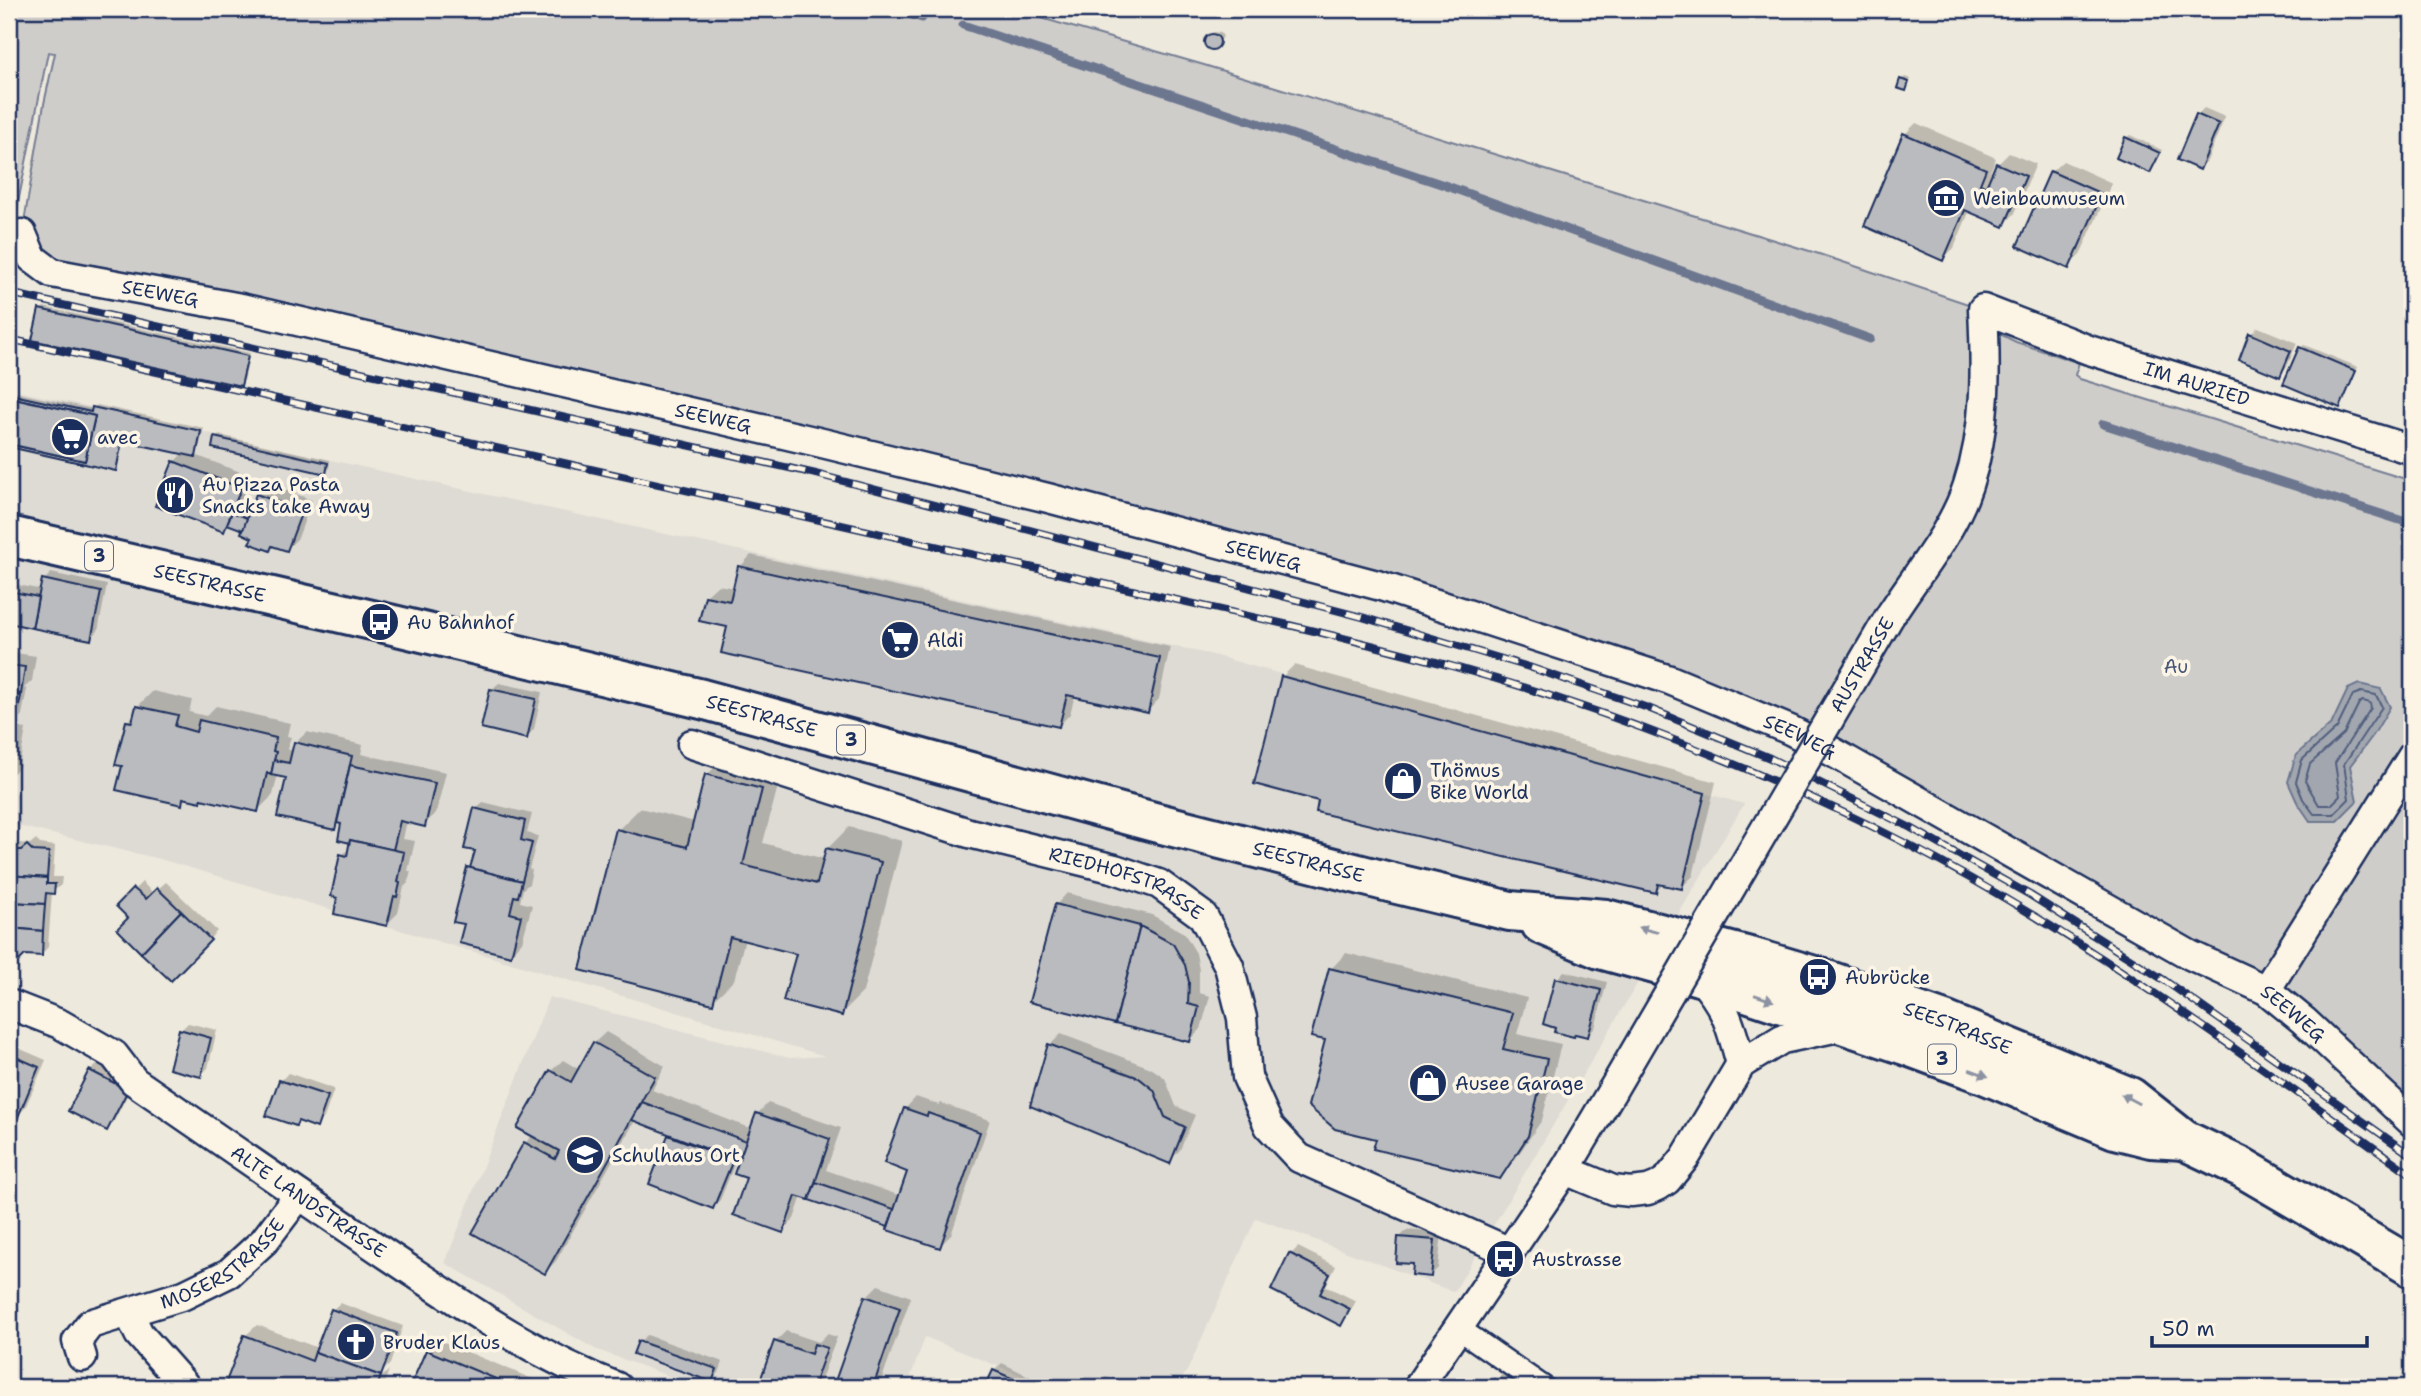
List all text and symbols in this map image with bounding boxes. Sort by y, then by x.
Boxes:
museum icon: Weinbaumuseum [1925,177,1967,219]
place label: Weinbaumuseum [1973,186,2125,211]
street label: SEEWEG [120,274,201,312]
street label: IM AURIED [2141,355,2253,412]
street label: SEEWEG [673,397,754,439]
supermarket icon: avec [49,416,91,458]
place label: avec [97,425,138,450]
place label: Au Pizza Pasta Snacks take Away [202,472,371,519]
restaurant icon: Au Pizza Pasta Snacks take Away [154,474,196,516]
street label: SEEWEG [1223,533,1304,577]
road number: 3 [85,542,113,570]
street label: SEESTRASSE [151,557,268,608]
bus stop icon: Au Bahnhof [359,601,401,643]
place label: Au Bahnhof [407,610,515,635]
street label: AUSTRASSE [1824,612,1899,717]
supermarket icon: Aldi [879,619,921,661]
place label: Aldi [927,628,964,653]
park label: Au [2164,654,2188,679]
street label: SEESTRASSE [703,688,820,742]
street label: SEEWEG [1760,708,1840,764]
road number: 3 [837,726,865,754]
place label: Thömus Bike World [1430,758,1529,805]
shop icon: Thömus Bike World [1382,760,1424,802]
street label: SEESTRASSE [1250,835,1367,888]
street label: RIEDHOFSTRASSE [1046,841,1209,925]
one-way arrow [1637,924,1659,935]
bus stop icon: Aubrücke [1797,956,1839,998]
place label: Aubrücke [1845,965,1930,990]
street label: SEEWEG [2256,978,2331,1048]
one-way arrow [1754,993,1775,1004]
street label: SEESTRASSE [1900,995,2016,1060]
road number: 3 [1928,1044,1956,1074]
shop icon: Ausee Garage [1407,1062,1449,1104]
one-way arrow [1968,1067,1989,1078]
place label: Ausee Garage [1455,1071,1584,1096]
one-way arrow [2120,1093,2139,1105]
school or university icon: Schulhaus Ort [564,1134,606,1176]
street label: ALTE LANDSTRASSE [226,1139,392,1263]
place label: Schulhaus Ort [612,1143,740,1168]
street label: MOSERSTRASSE [157,1213,290,1314]
bus stop icon: Austrasse [1484,1238,1526,1280]
place label: Austrasse [1532,1247,1622,1272]
scale bar [2152,1305,2367,1349]
text: 50 m [2162,1315,2215,1343]
church icon: Bruder Klaus [335,1321,377,1363]
place label: Bruder Klaus [383,1330,500,1355]

